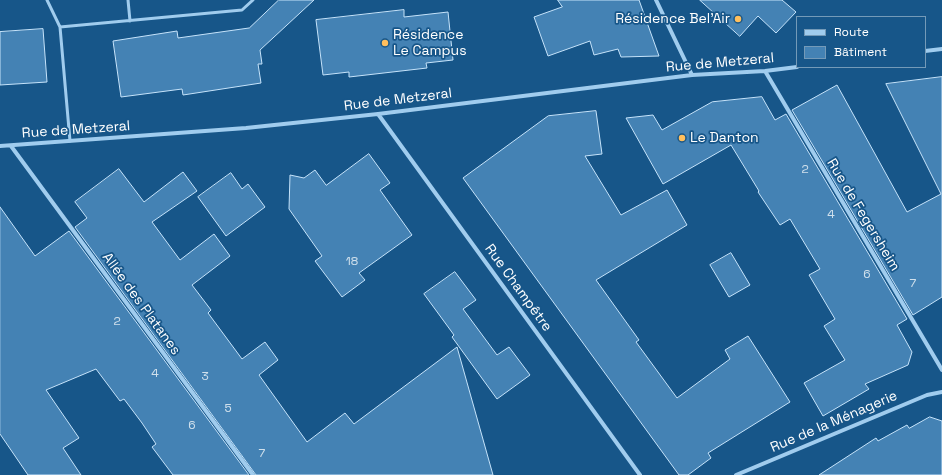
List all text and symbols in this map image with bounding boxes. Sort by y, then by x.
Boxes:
place label: Résidence Bel'Air [615,11,730,27]
marker: Résidence Bel'Air [733,14,743,24]
legend [796,16,926,68]
text: Route [834,24,869,40]
place label: Résidence Le Campus [393,27,467,60]
marker: Résidence Le Campus [380,38,390,48]
text: Bâtiment [834,44,887,60]
street label: Rue de Metzeral [665,50,775,76]
street label: Rue de Metzeral [343,85,453,115]
street label: Rue de Metzeral [21,118,131,142]
place label: Le Danton [690,130,759,146]
marker: Le Danton [677,133,687,143]
street label: Rue de Fegersheim [823,156,903,274]
house number: 2 [801,163,809,177]
house number: 4 [827,208,835,222]
street label: Rue Champêtre [481,241,555,335]
street label: Allée des Platanes [98,250,184,358]
house number: 18 [346,255,358,269]
house number: 6 [863,268,871,282]
house number: 7 [910,277,916,291]
house number: 2 [113,315,121,329]
house number: 4 [151,367,159,381]
house number: 3 [201,370,209,384]
street label: Rue de la Ménagerie [768,388,900,456]
house number: 5 [224,402,232,416]
house number: 6 [188,419,196,433]
house number: 7 [259,447,265,461]

